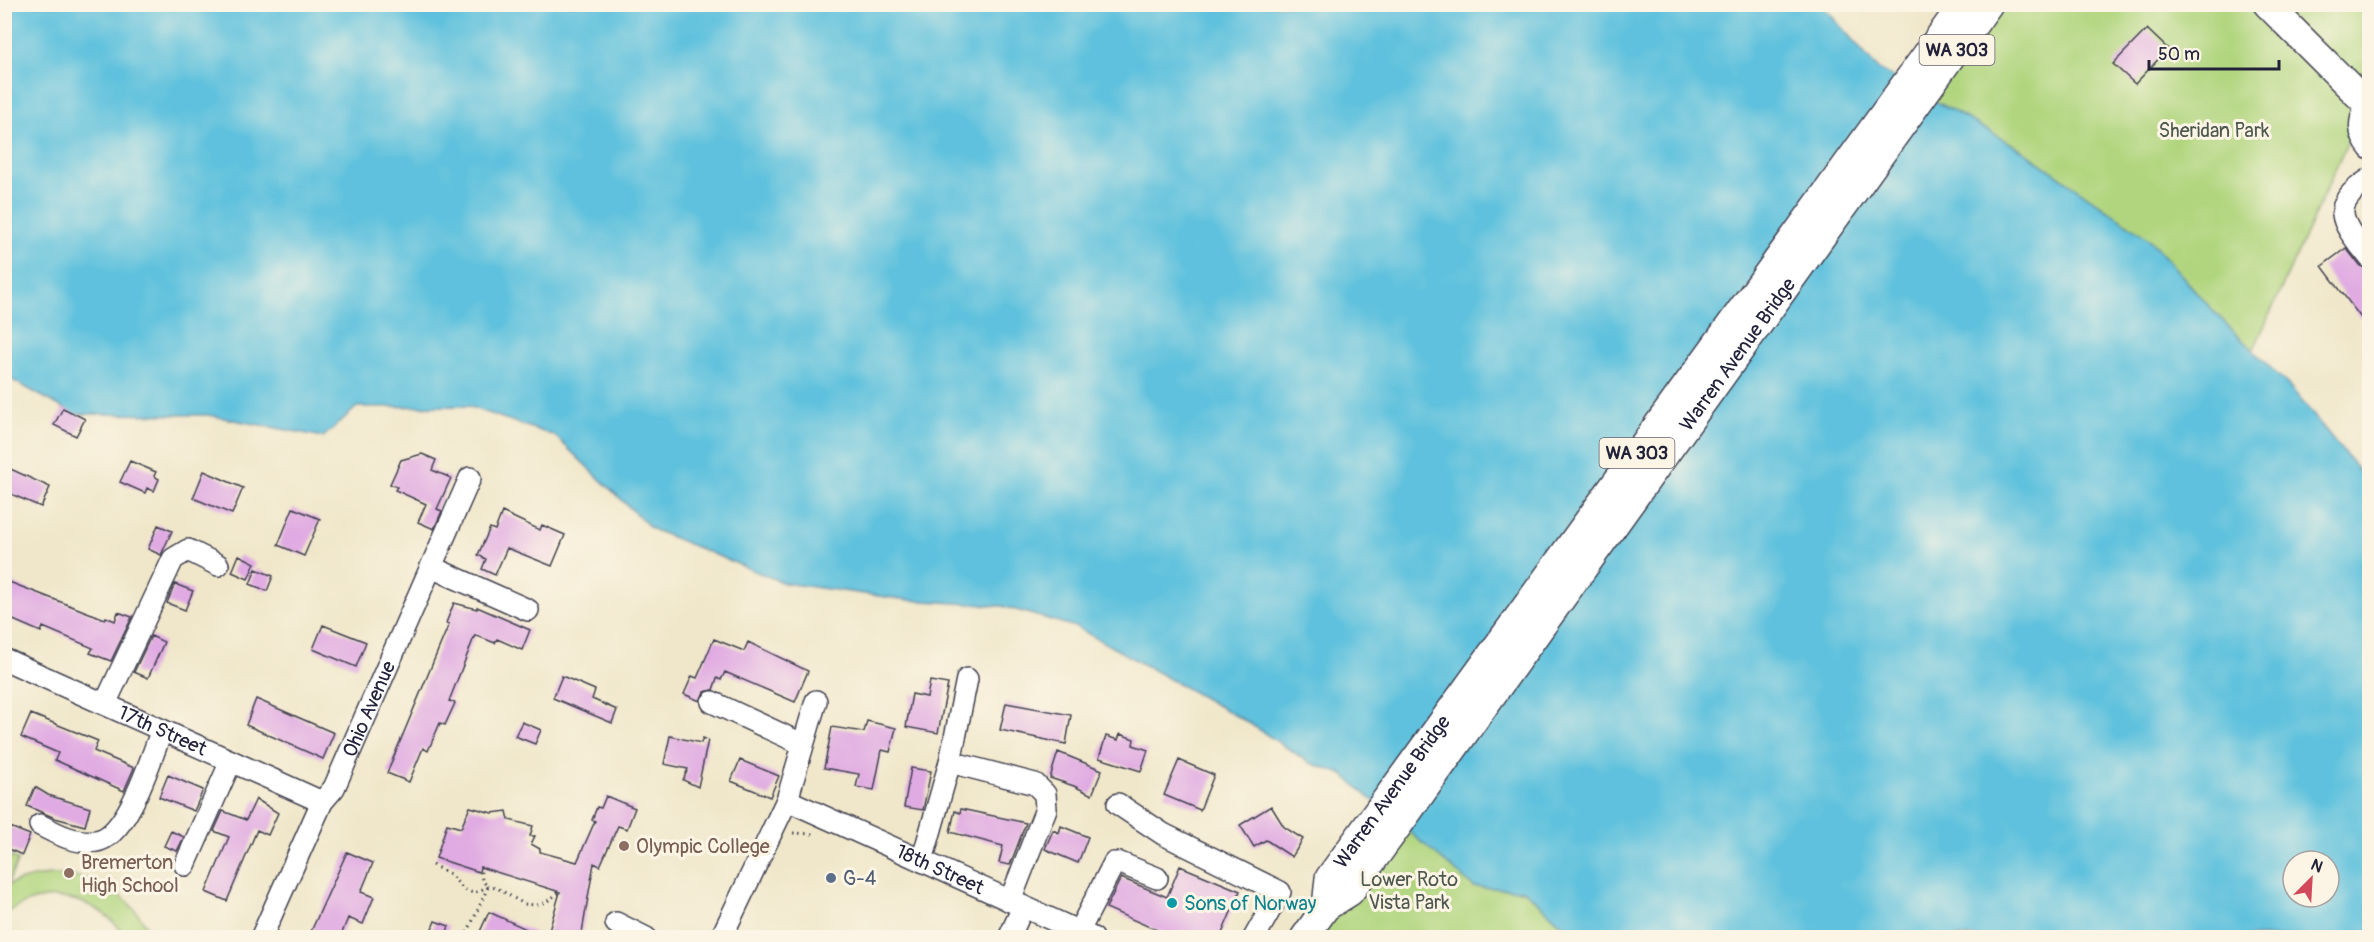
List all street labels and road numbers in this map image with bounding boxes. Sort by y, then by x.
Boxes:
road number: WA 303 [1920,35,1994,65]
street label: Warren Avenue Bridge [1674,273,1801,436]
road number: WA 303 [1600,438,1674,468]
street label: Ohio Avenue [337,657,401,761]
street label: 17th Street [114,700,212,762]
street label: Warren Avenue Bridge [1328,710,1456,873]
street label: 18th Street [892,838,989,900]

